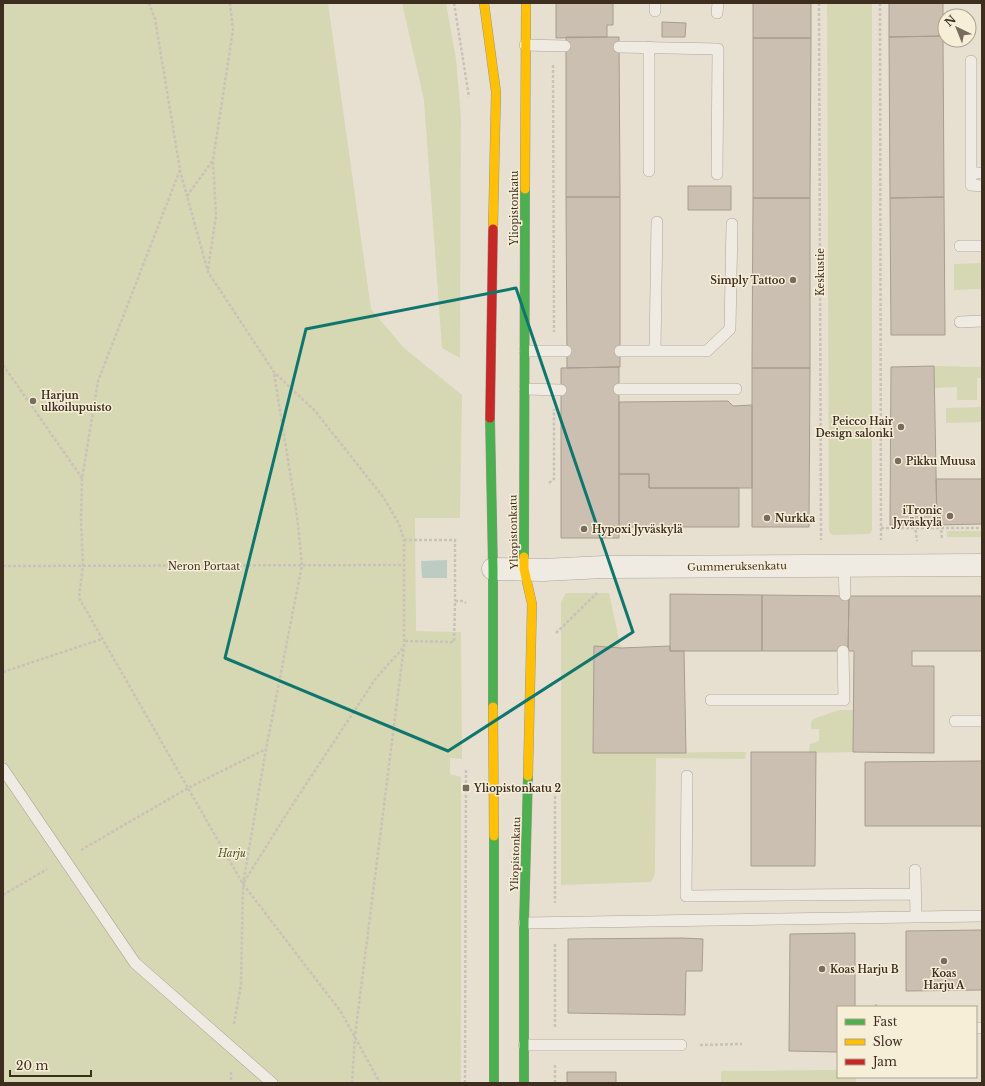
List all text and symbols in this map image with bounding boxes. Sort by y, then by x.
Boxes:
north arrow [937,8,977,48]
text: N [942,12,959,29]
street label: Yliopistonkatu [508,170,521,246]
street label: Keskustie [814,248,827,296]
place label: Simply Tattoo [710,274,785,287]
marker: Simply Tattoo [788,275,798,285]
place label: Harjun ulkoilupuisto [41,389,112,414]
marker: Harjun ulkoilupuisto [28,396,38,406]
place label: Peicco Hair Design salonki [816,415,893,440]
marker: Peicco Hair Design salonki [896,422,906,432]
place label: Pikku Muusa [906,455,976,468]
marker: Pikku Muusa [893,456,903,466]
street label: Yliopistonkatu [506,494,521,571]
place label: iTronic Jyväskylä [891,504,942,529]
marker: iTronic Jyväskylä [945,511,955,521]
place label: Nurkka [775,512,816,525]
marker: Nurkka [762,513,772,523]
place label: Hypoxi Jyväskylä [592,523,683,536]
marker: Hypoxi Jyväskylä [579,524,589,534]
street label: Gummeruksenkatu [687,559,787,574]
street label: Neron Portaat [168,560,240,573]
place label: Yliopistonkatu 2 [473,782,562,795]
marker: Yliopistonkatu 2 [461,783,471,793]
street label: Yliopistonkatu [508,816,523,893]
park label: Harju [217,847,246,860]
marker: Koas Harju A [939,956,949,966]
place label: Koas Harju B [830,963,899,976]
marker: Koas Harju B [817,964,827,974]
place label: Koas Harju A [924,967,965,992]
legend [837,1006,977,1078]
text: Fast [873,1014,898,1029]
text: Slow [873,1034,903,1049]
scale bar [10,1052,91,1078]
text: Jam [871,1054,897,1069]
text: 20 m [16,1058,48,1073]

